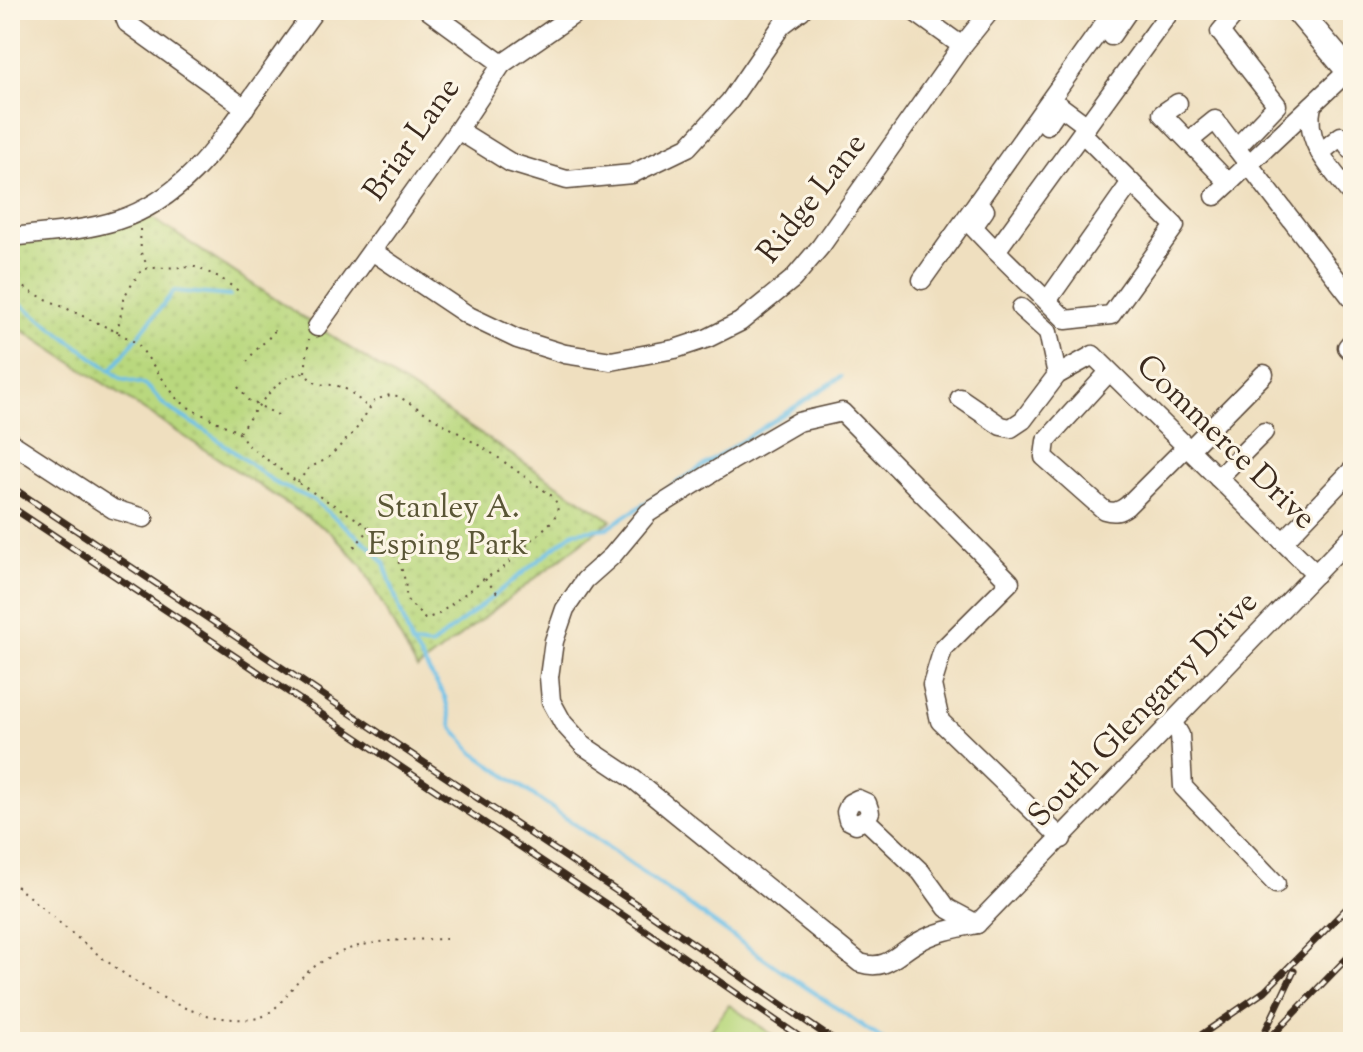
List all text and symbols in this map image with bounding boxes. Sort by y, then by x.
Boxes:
street label: Briar Lane [353,69,473,211]
street label: Ridge Lane [747,124,879,274]
street label: Commerce Drive [1124,345,1326,541]
park label: Stanley A. Esping Park [368,486,528,569]
street label: South Glengarry Drive [1019,581,1269,839]

